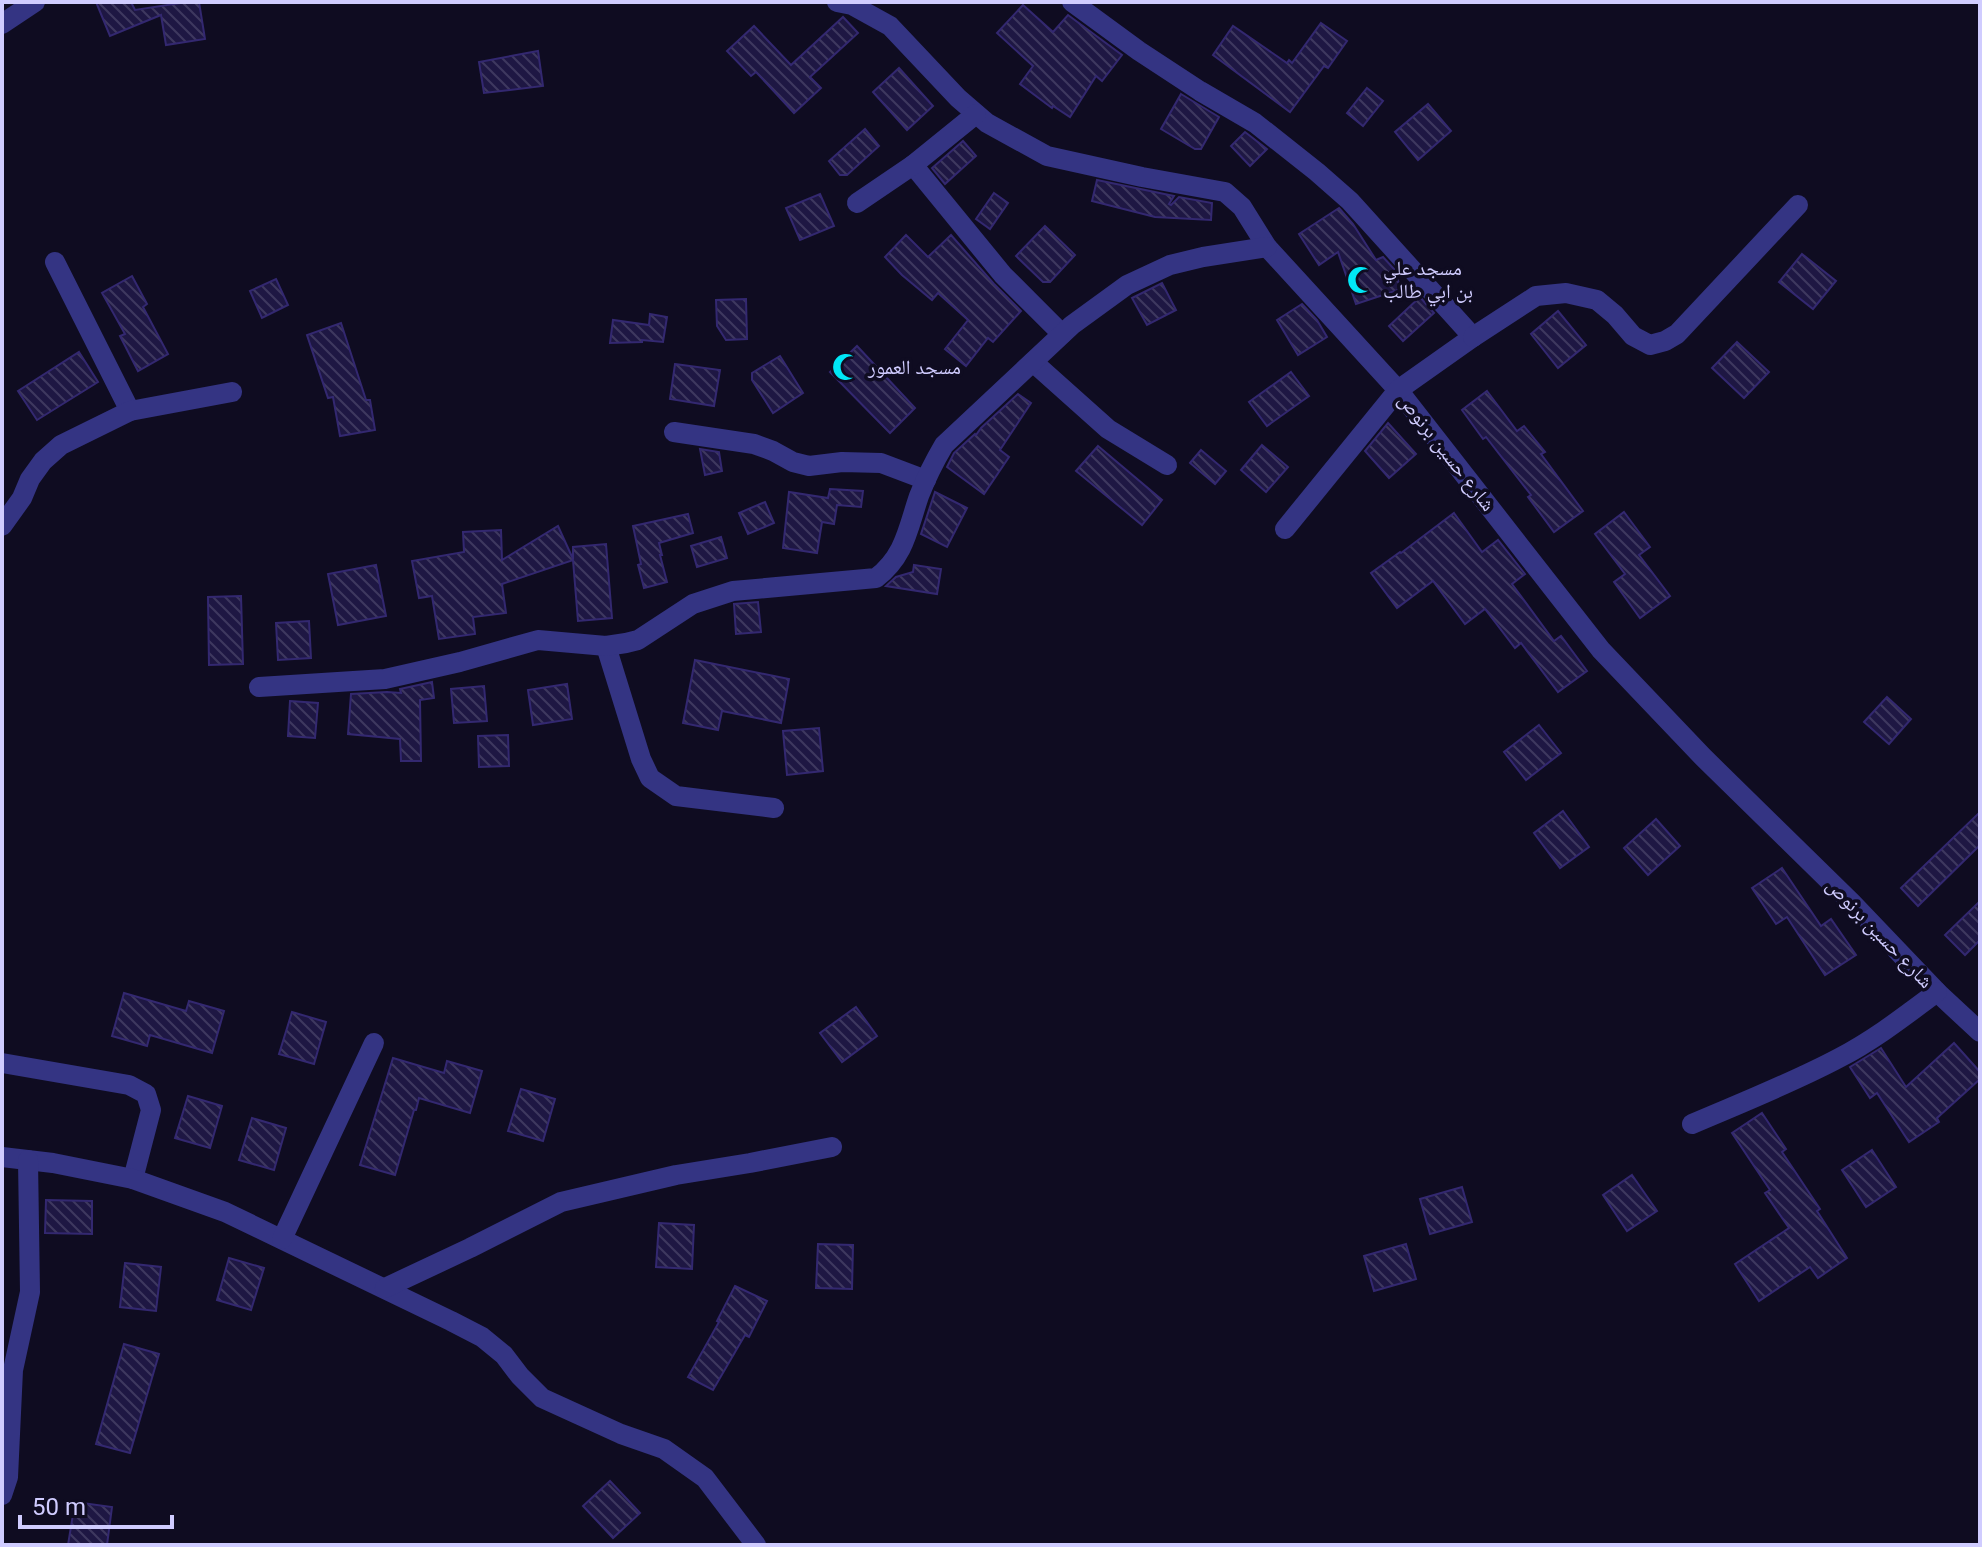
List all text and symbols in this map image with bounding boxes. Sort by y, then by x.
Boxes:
place label: مسجد علي بن ابي طالب [1383,256,1473,307]
mosque icon: مسجد علي بن ابي طالب [1346,265,1376,295]
mosque icon: مسجد العمور [831,352,861,382]
place label: مسجد العمور [867,355,961,379]
street label: شارع حسين برنوص [1393,388,1501,516]
street label: شارع حسين برنوص [1821,873,1938,994]
scale bar [20,1479,172,1529]
text: 50 m [32,1493,86,1521]

